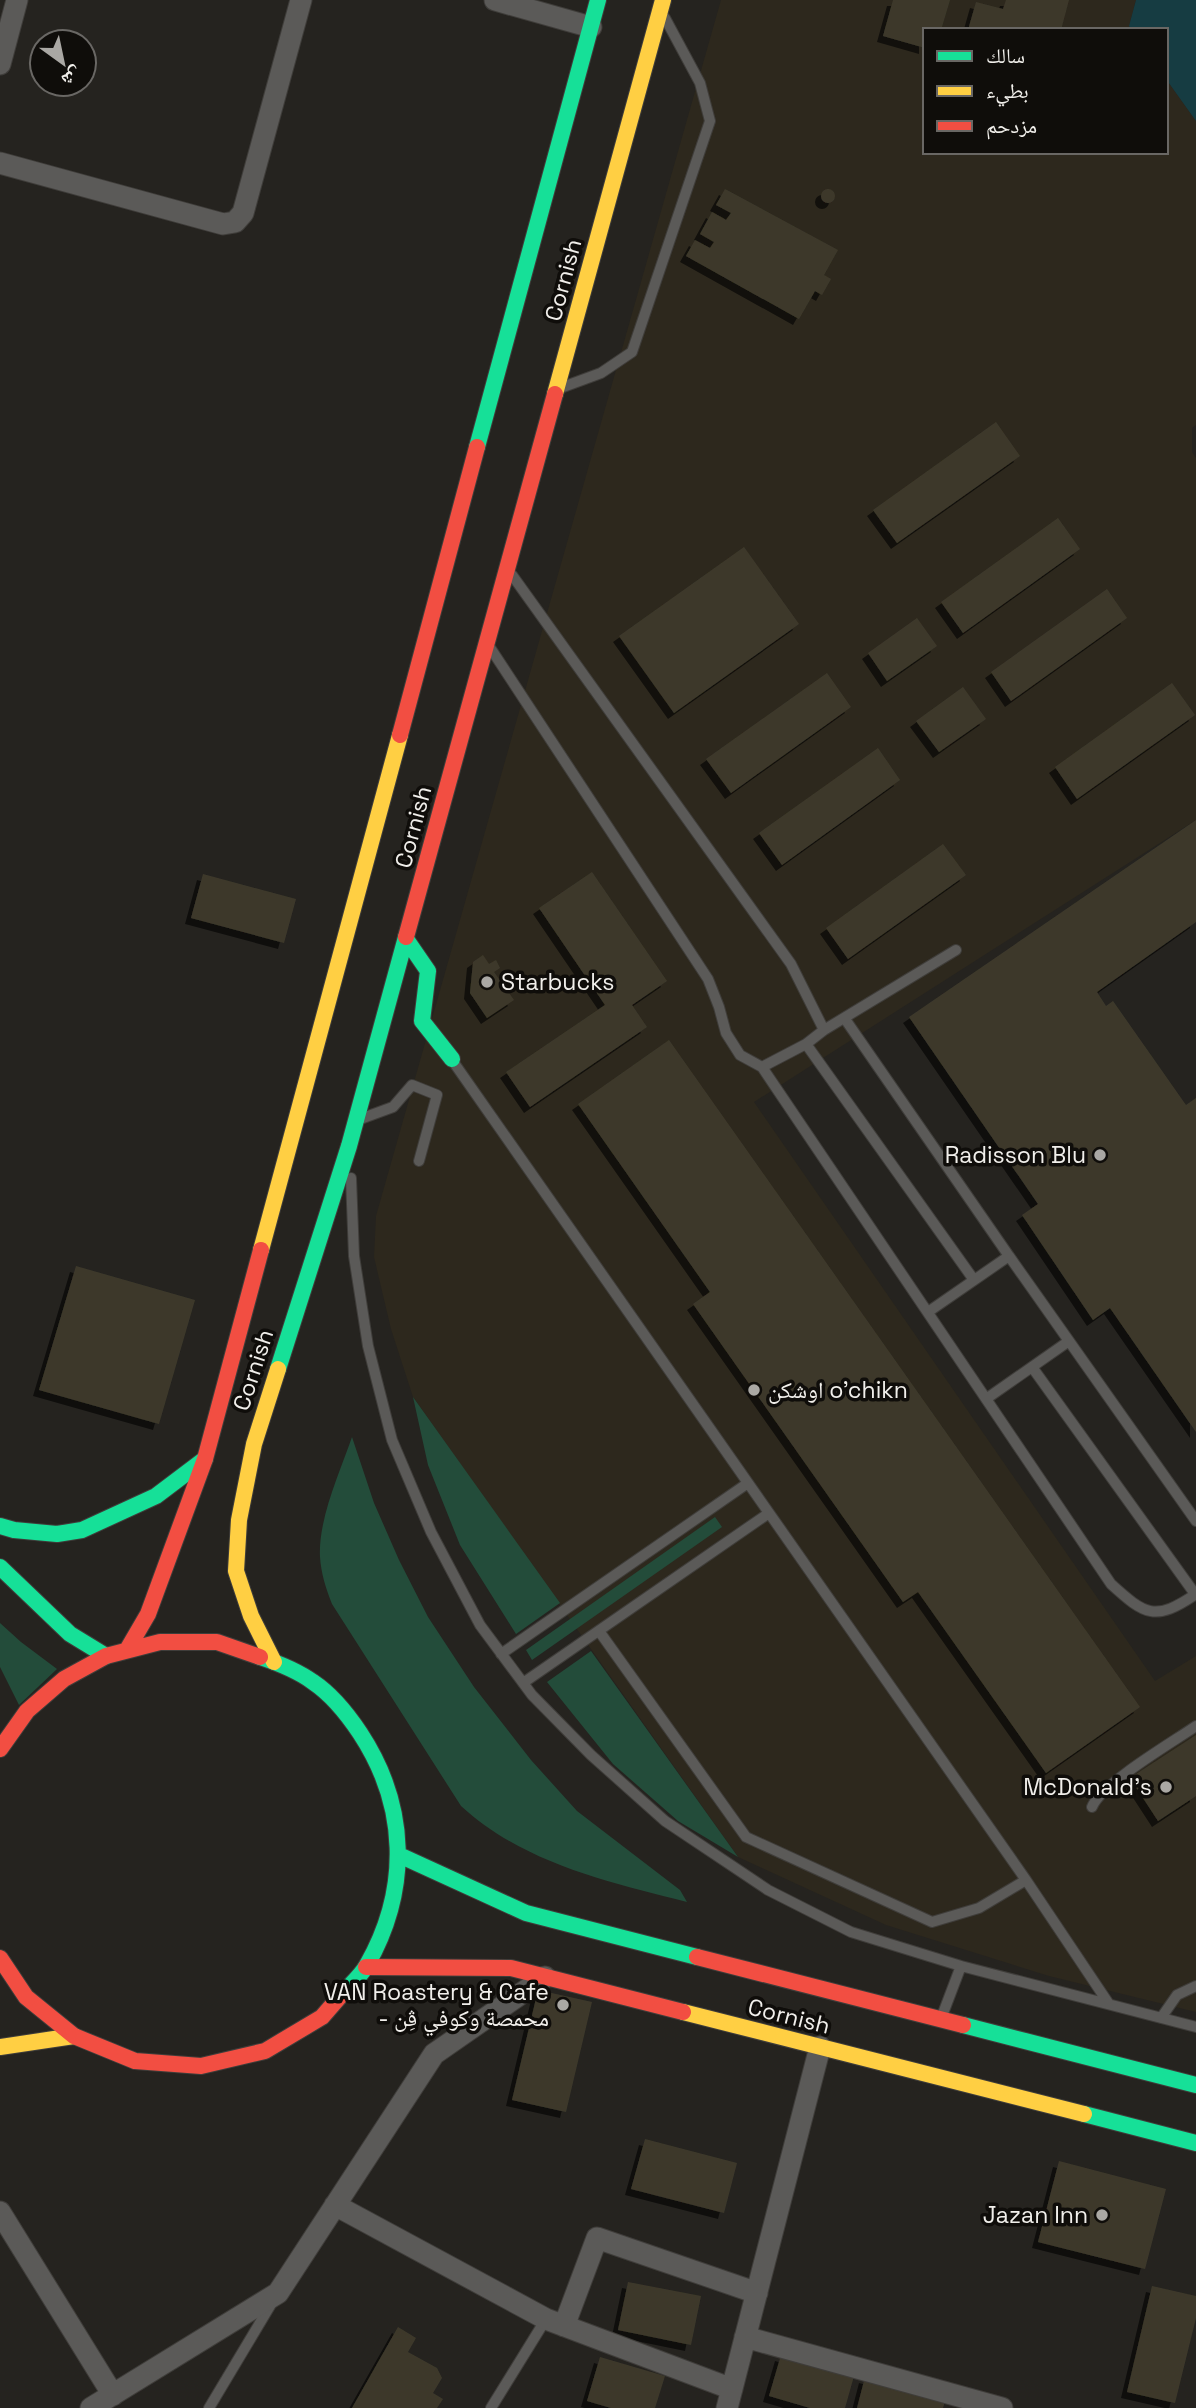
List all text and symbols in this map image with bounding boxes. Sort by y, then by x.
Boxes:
north arrow [28,28,98,98]
legend [923,28,1168,154]
text: سالك [986,42,1025,69]
text: ش [57,61,87,93]
text: بطيء [986,77,1029,107]
text: مزدحم [986,112,1037,140]
street label: Cornish [538,236,588,324]
street label: Cornish [388,783,438,871]
place label: Starbucks [501,967,614,997]
marker: Starbucks [479,974,495,990]
place label: Radisson Blu [945,1140,1086,1170]
marker: Radisson Blu [1092,1147,1108,1163]
street label: Cornish [226,1326,280,1414]
place label: اوشكن o'chikn [768,1375,908,1405]
marker: اوشكن o'chikn [746,1382,762,1398]
place label: McDonald's [1023,1772,1152,1802]
marker: McDonald's [1158,1779,1174,1795]
place label: VAN Roastery & Cafe - محمصة وكوفي ڤِن [324,1977,549,2037]
street label: Cornish [745,1991,833,2041]
marker: VAN Roastery & Cafe - محمصة وكوفي ڤِن [555,1997,571,2013]
place label: Jazan Inn [983,2200,1088,2230]
marker: Jazan Inn [1094,2207,1110,2223]

